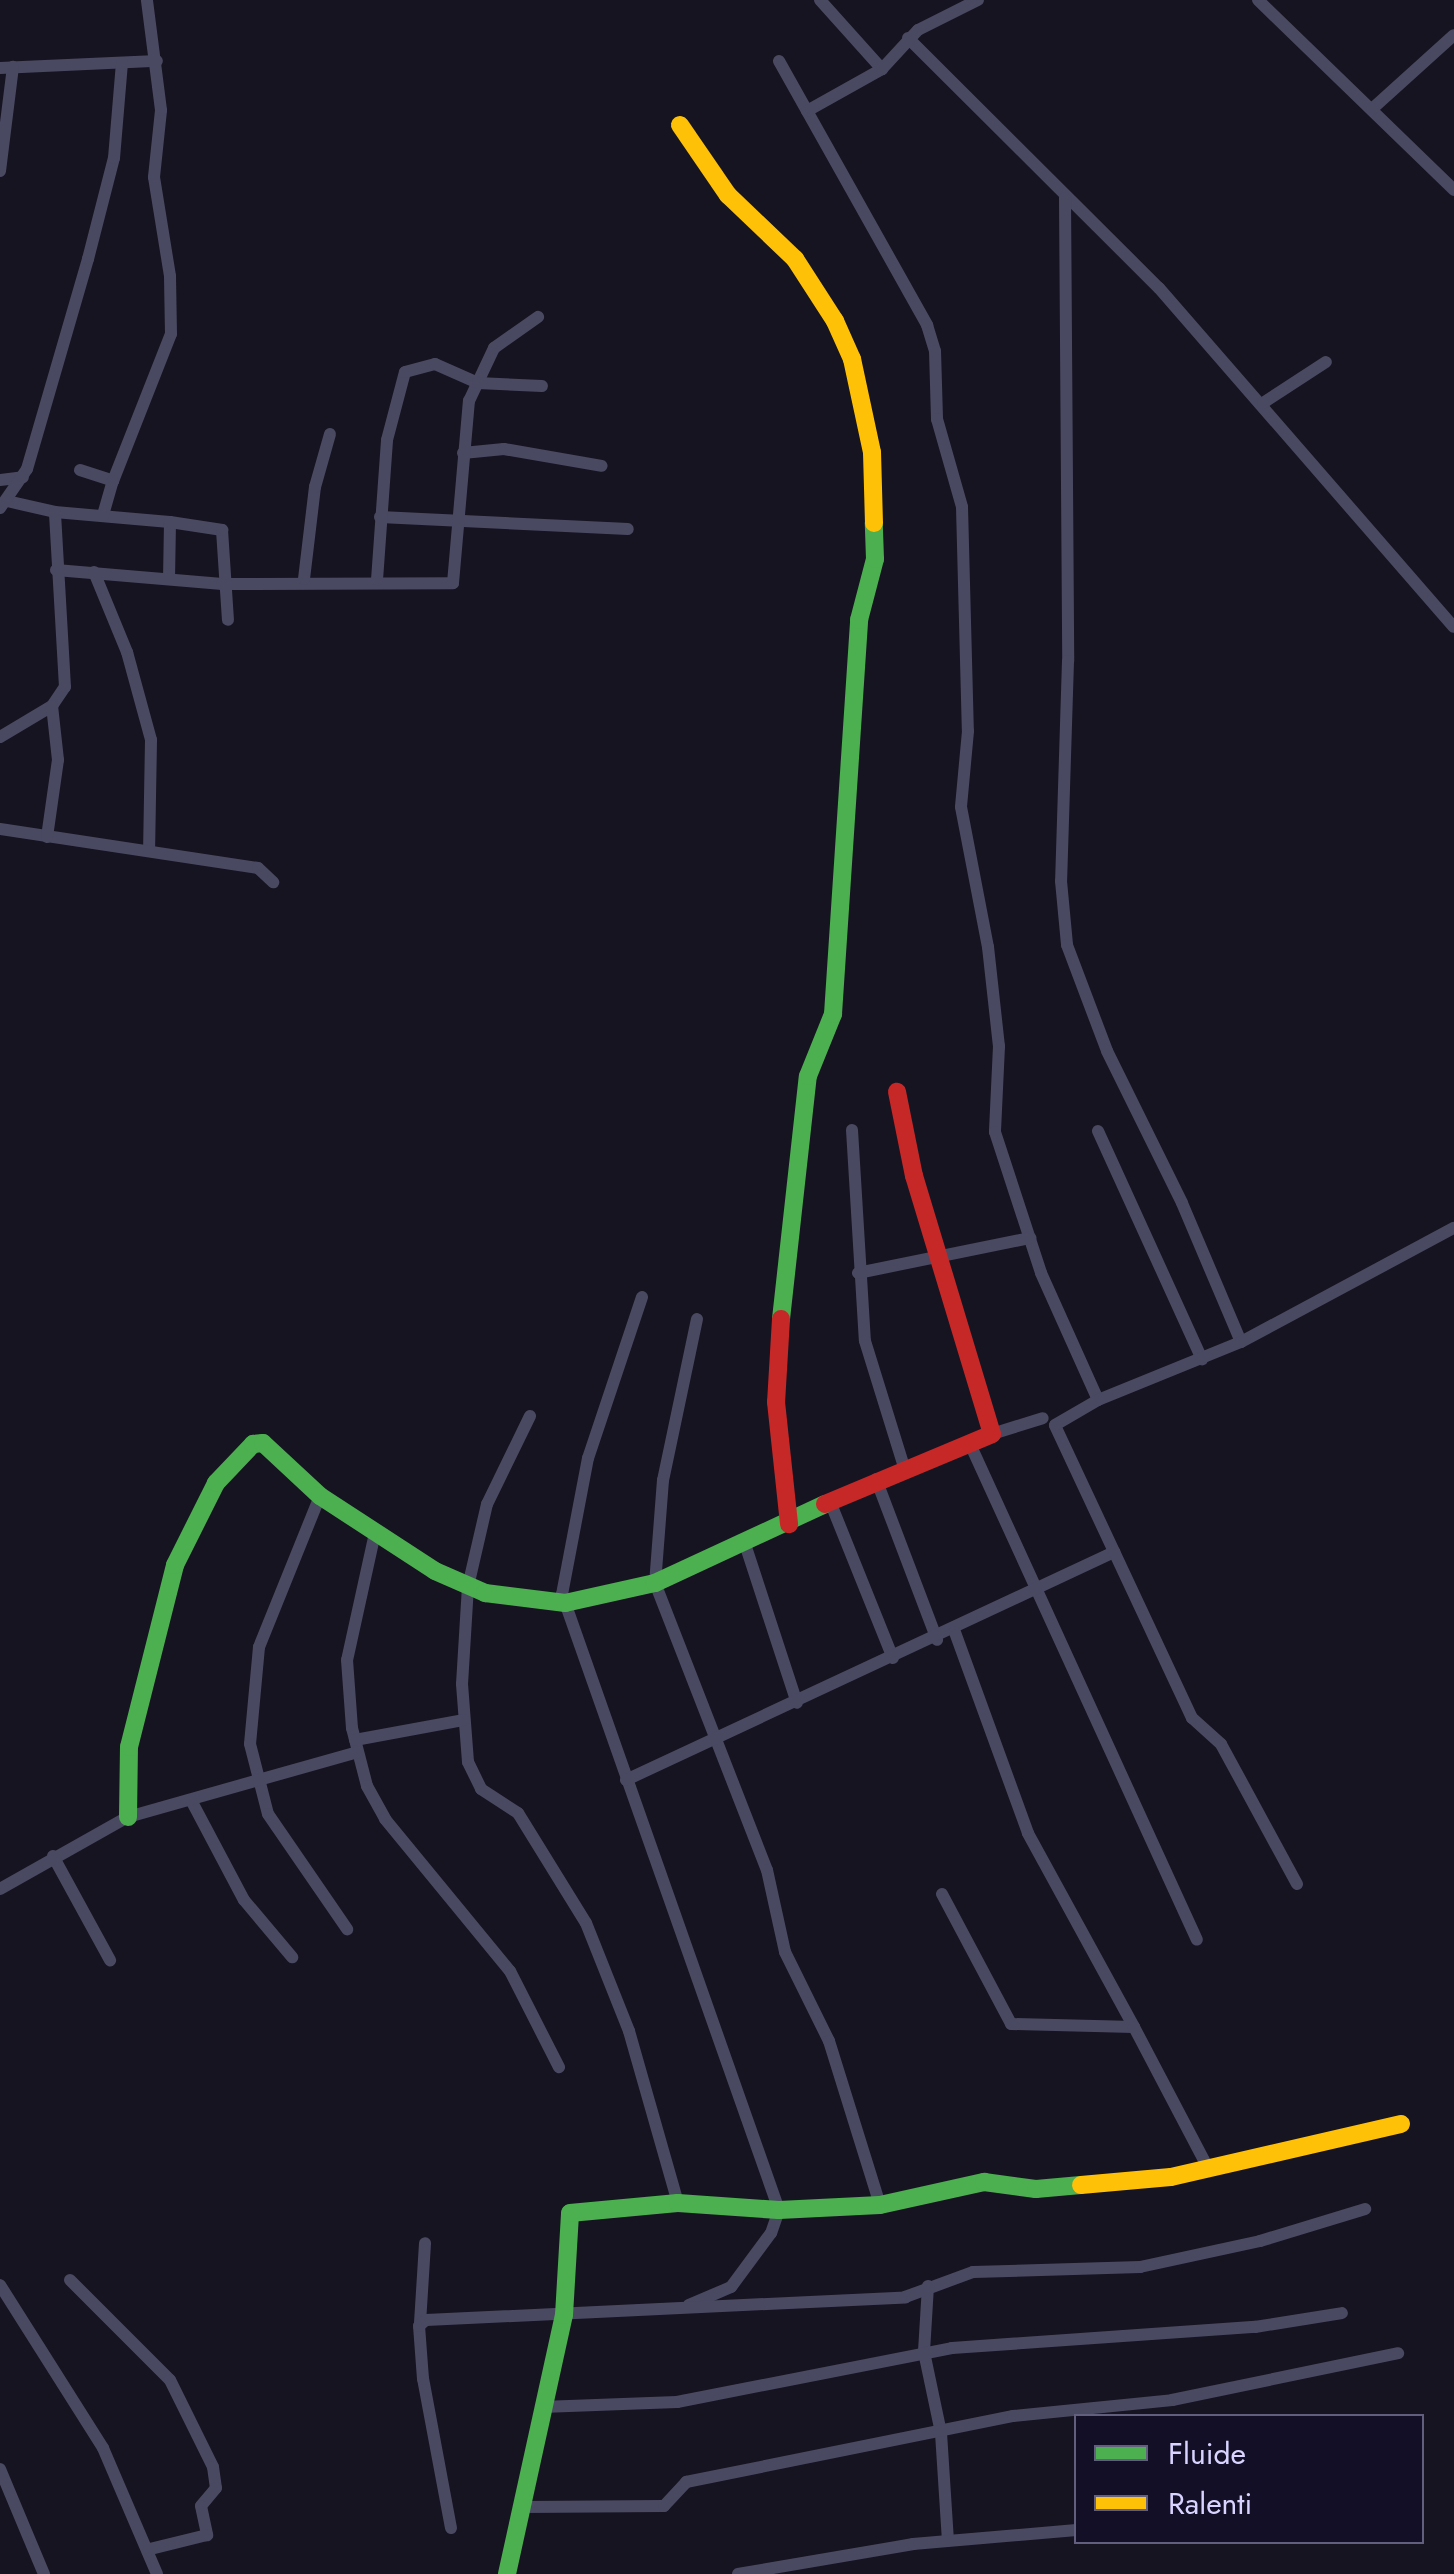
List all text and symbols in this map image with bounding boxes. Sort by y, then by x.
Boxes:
legend [1074,2414,1424,2544]
text: Fluide [1168,2432,1246,2475]
text: Ralenti [1168,2482,1252,2525]

